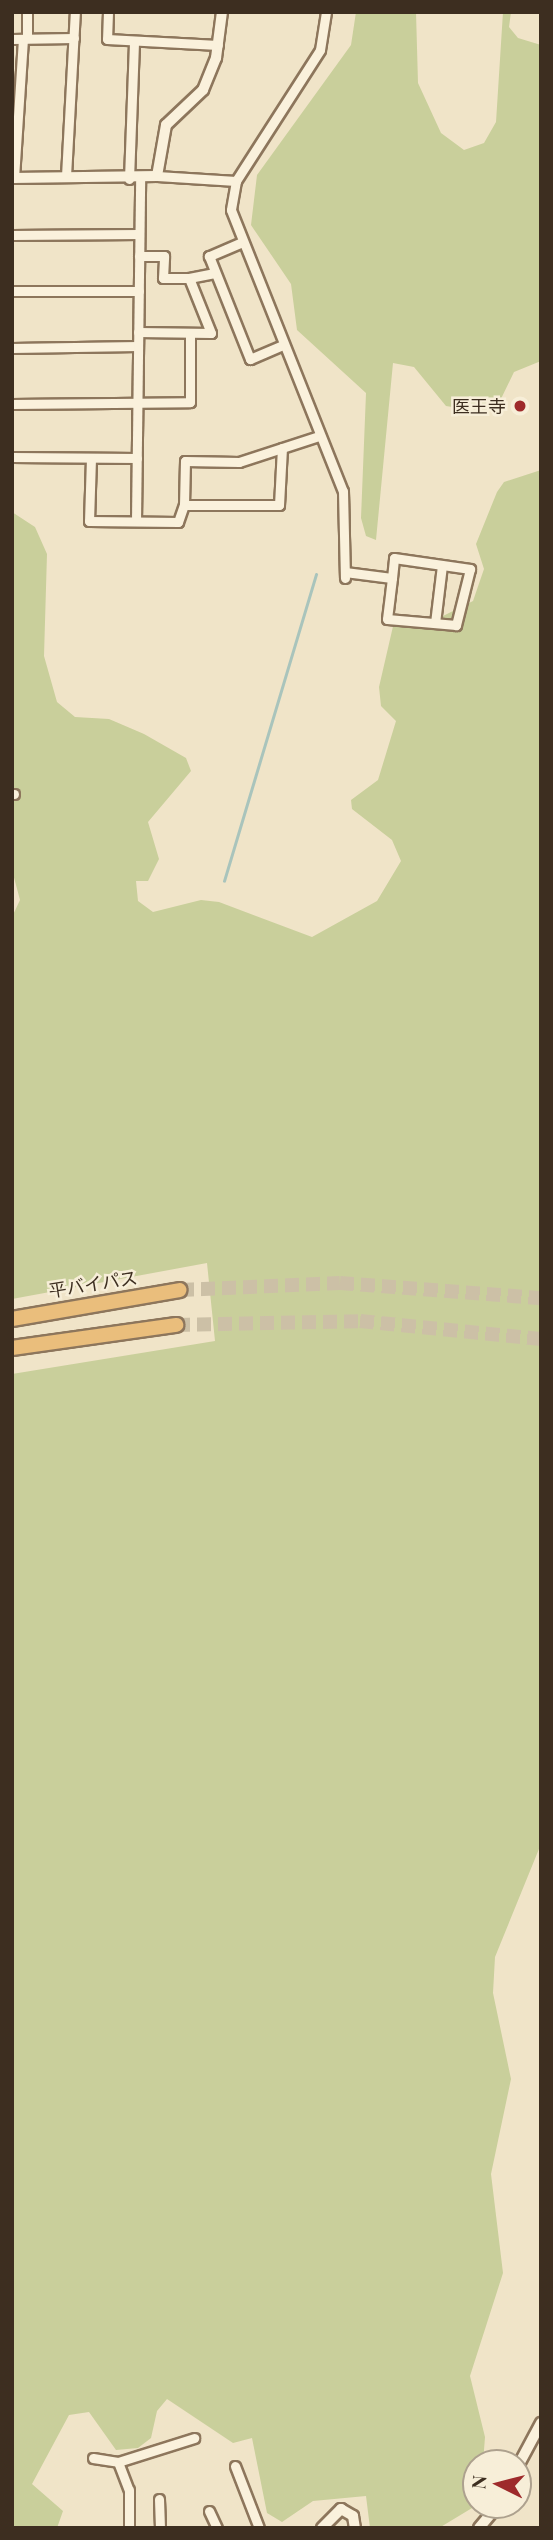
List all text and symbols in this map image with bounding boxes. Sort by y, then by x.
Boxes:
place label: 医王寺 [452,395,506,417]
marker: 医王寺 [512,398,528,414]
street label: 平バイパス [47,1266,139,1302]
north arrow [462,2449,532,2519]
text: N [464,2474,492,2490]

